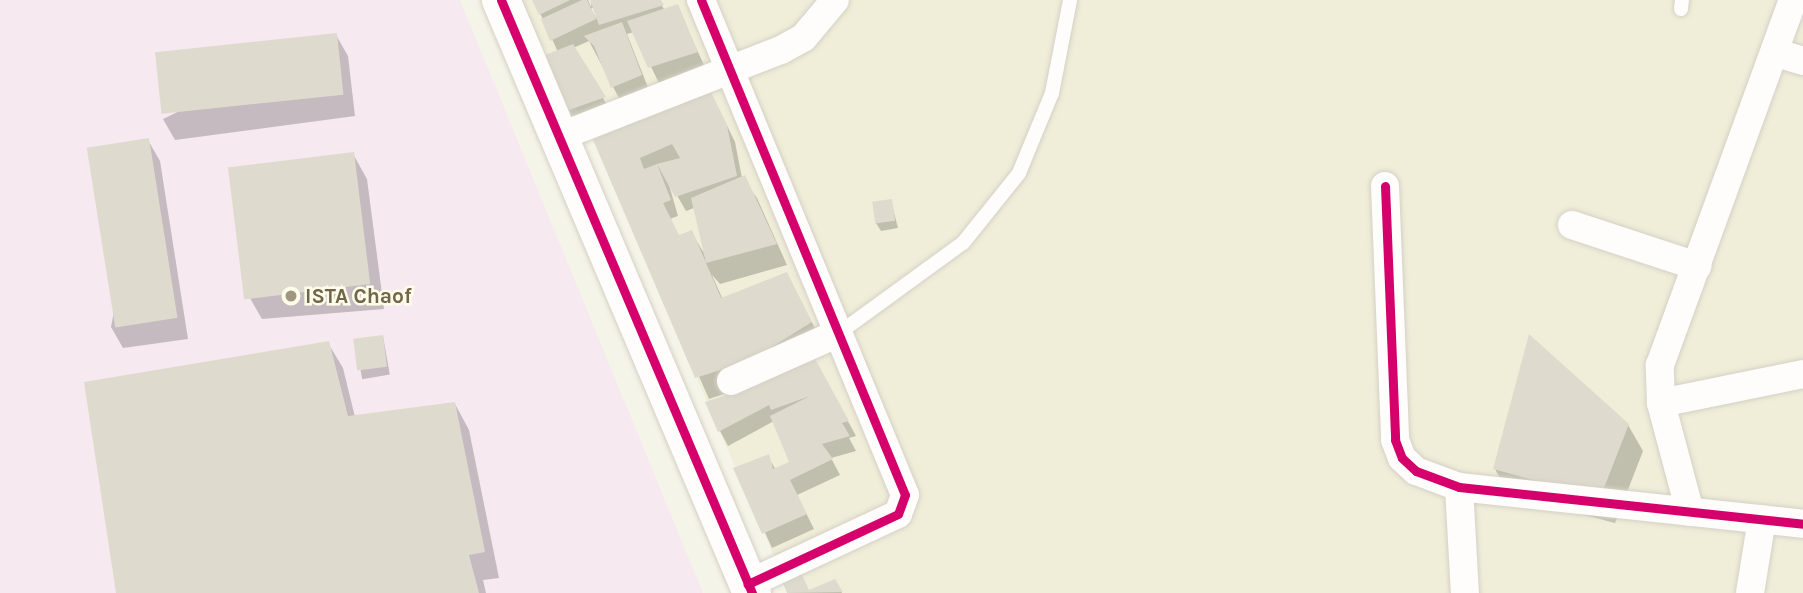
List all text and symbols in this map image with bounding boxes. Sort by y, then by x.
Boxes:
place label: ISTA Chaof [305,283,412,309]
marker: ISTA Chaof [283,288,299,304]

